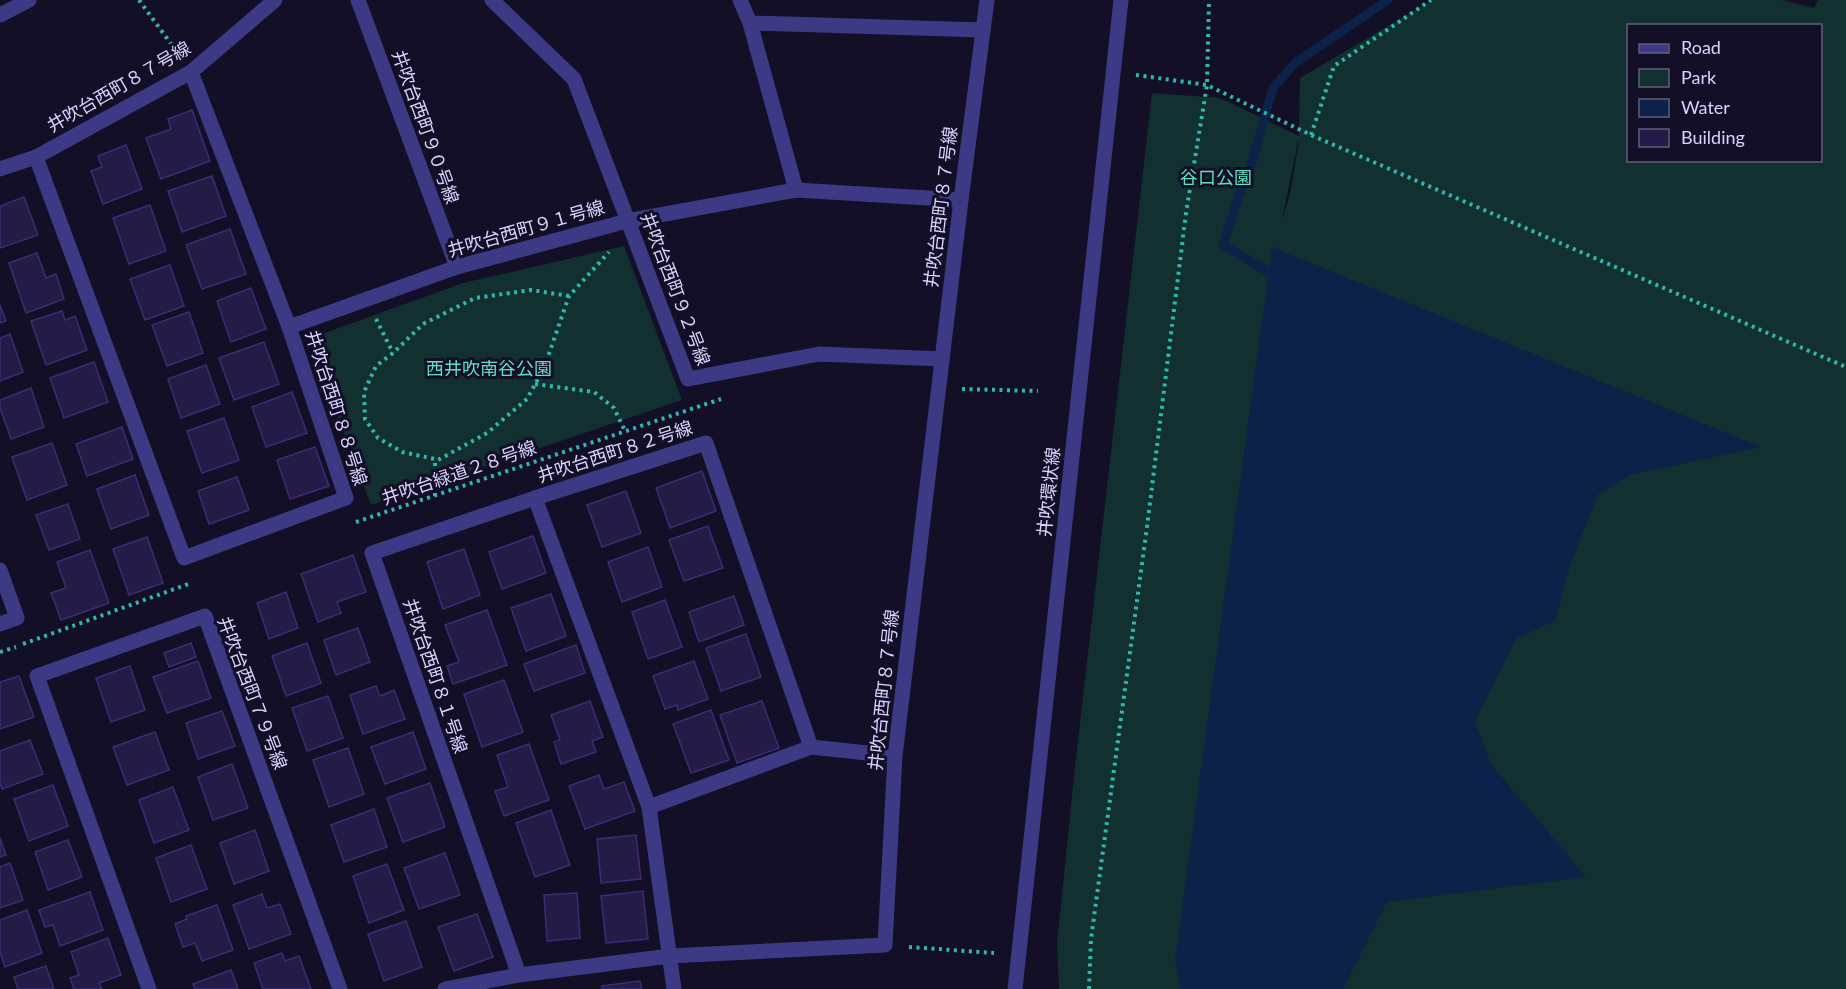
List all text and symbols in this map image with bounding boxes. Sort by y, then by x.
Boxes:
legend [1627,24,1822,162]
street label: 井吹台西町８７号線 [43,36,194,136]
text: Road [1681,36,1721,58]
street label: 井吹台西町９０号線 [388,47,464,207]
text: Park [1681,66,1717,88]
text: Water [1681,96,1730,118]
street label: 井吹台西町８７号線 [919,125,961,289]
text: Building [1681,126,1745,148]
park label: 谷口公園 [1180,166,1252,188]
street label: 井吹台西町９１号線 [445,195,607,261]
street label: 井吹台西町９２号線 [637,209,715,368]
street label: 井吹台西町８８号線 [301,327,372,488]
park label: 西井吹南谷公園 [426,357,552,379]
street label: 井吹台西町８２号線 [534,416,695,487]
street label: 井吹台緑道２８号線 [379,435,539,509]
street label: 井吹環状線 [1032,446,1064,538]
street label: 井吹台西町８１号線 [399,596,473,756]
street label: 井吹台西町８７号線 [864,608,902,772]
street label: 井吹台西町７９号線 [214,613,292,772]

